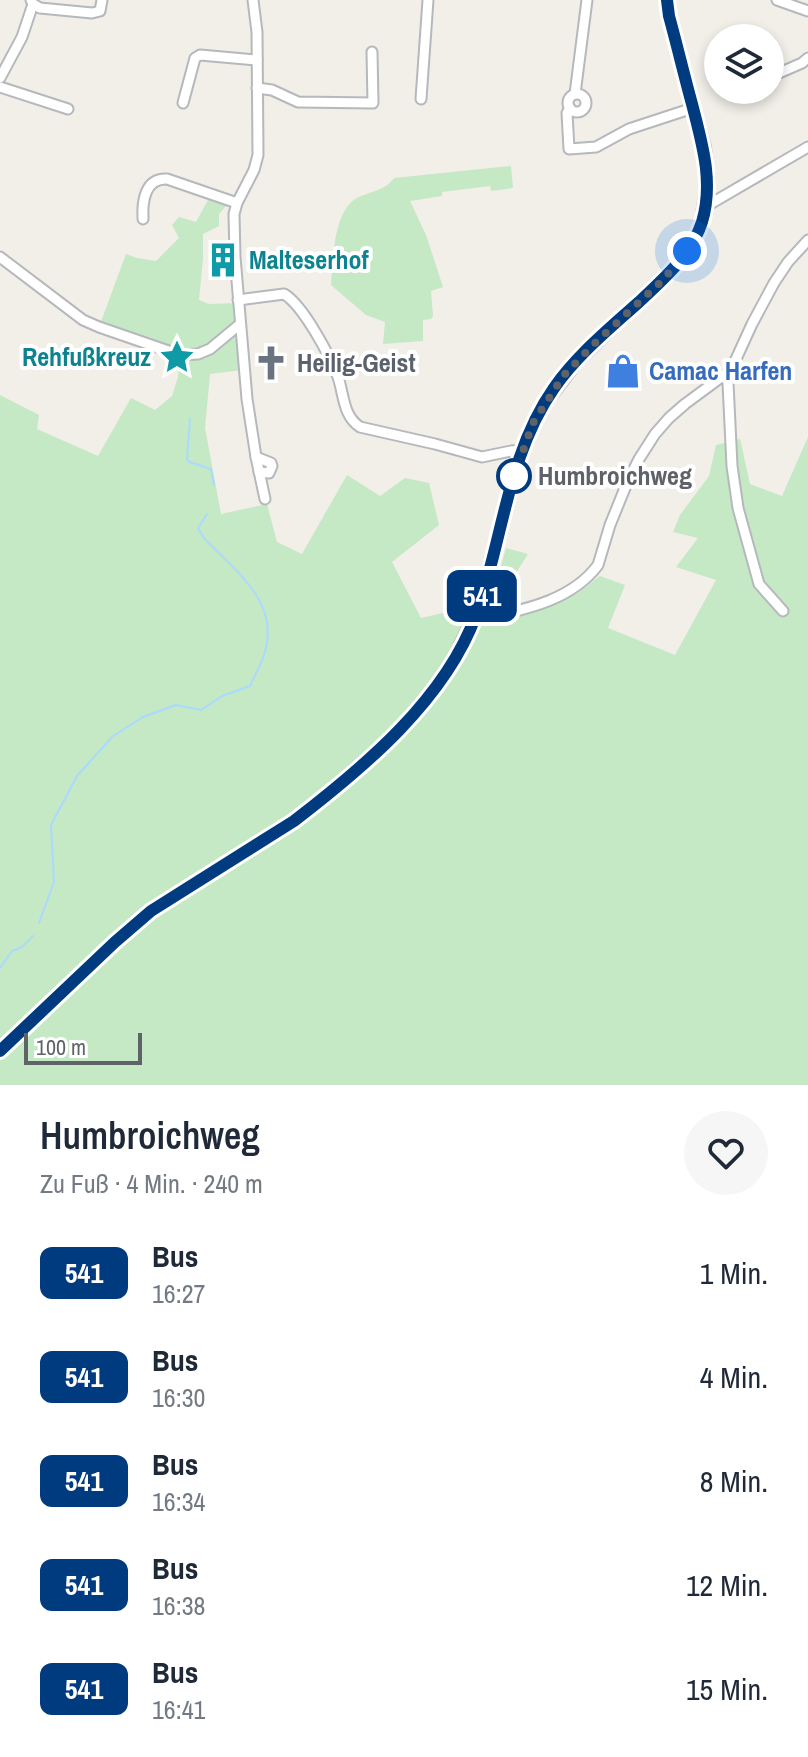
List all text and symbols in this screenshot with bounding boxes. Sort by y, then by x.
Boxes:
map controls [704,24,784,104]
button: layers [704,24,784,104]
your location [667,231,707,271]
building icon: Malteserhof [204,241,242,279]
place label: Malteserhof [249,242,370,277]
place icon: Rehfußkreuz [158,338,196,376]
place label: Rehfußkreuz [22,339,151,374]
church icon: Heilig-Geist [252,344,290,382]
place label: Heilig-Geist [297,345,415,380]
shop icon: Camac Harfen [604,352,642,390]
place label: Camac Harfen [649,353,792,388]
place label: Humbroichweg [538,458,692,493]
marker: Humbroichweg [497,459,531,493]
line badge: 541 [436,570,528,622]
text: 541 [463,577,501,615]
scale bar [24,1029,142,1065]
text: 100 m [36,1032,86,1062]
text: Humbroichweg [40,1110,260,1161]
button: heart [684,1111,768,1195]
text: Zu Fuß · 4 Min. · 240 m [40,1166,263,1201]
text: Bus [152,1236,198,1276]
text: 1 Min. [700,1253,768,1293]
text: 541 [65,1254,103,1292]
text: 16:27 [152,1276,205,1311]
text: Bus [152,1340,198,1380]
text: 4 Min. [700,1357,768,1397]
text: 541 [65,1358,103,1396]
text: 16:30 [152,1380,205,1415]
text: Bus [152,1444,198,1484]
text: 8 Min. [700,1461,768,1501]
text: 541 [65,1462,103,1500]
text: 16:34 [152,1484,205,1519]
text: Bus [152,1548,198,1588]
text: 12 Min. [686,1565,768,1605]
text: 541 [65,1566,103,1604]
text: 16:38 [152,1588,205,1623]
text: Bus [152,1652,198,1692]
text: 15 Min. [686,1669,768,1709]
text: 541 [65,1670,103,1708]
text: 16:41 [152,1692,205,1727]

